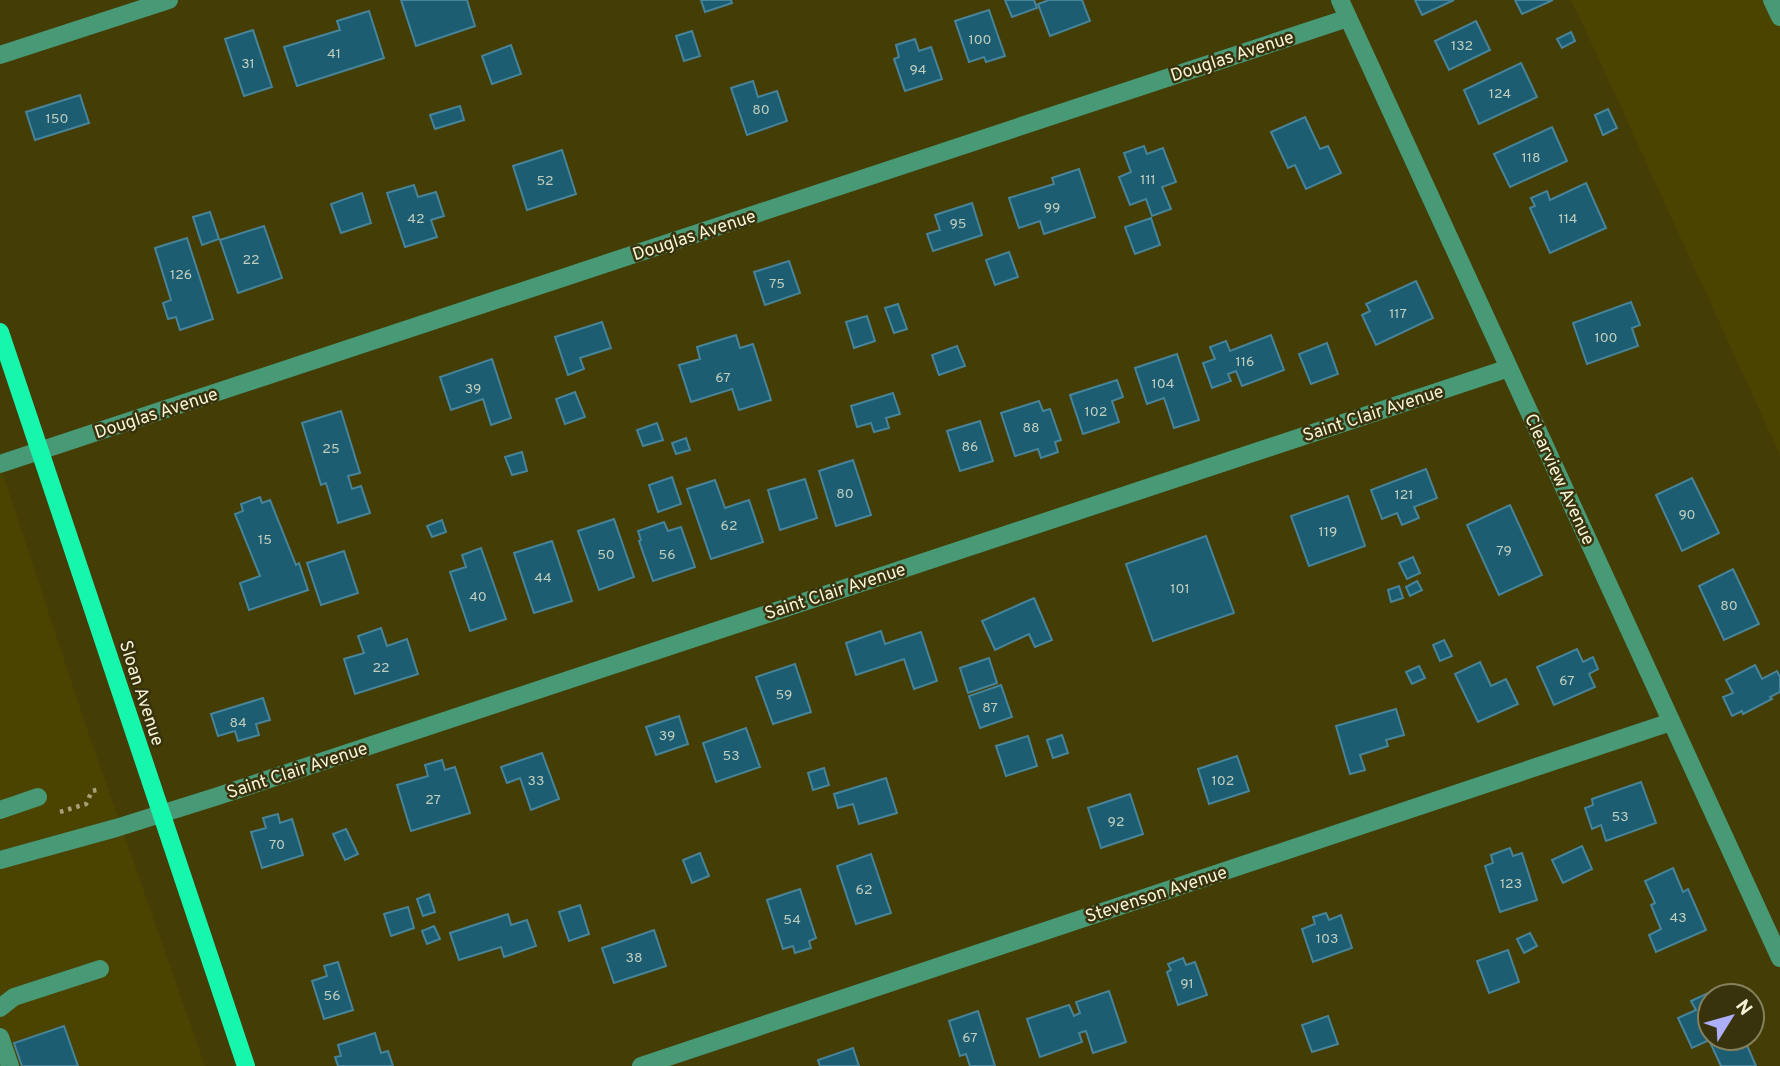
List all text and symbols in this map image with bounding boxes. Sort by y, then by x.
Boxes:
street label: Douglas Avenue [1168,27,1297,88]
house number: 100 [968,32,992,49]
house number: 132 [1451,38,1473,55]
house number: 41 [327,46,341,63]
house number: 31 [241,56,255,73]
house number: 94 [909,62,927,79]
house number: 124 [1489,86,1511,103]
house number: 80 [752,102,770,119]
house number: 150 [46,111,68,128]
house number: 118 [1522,150,1541,167]
house number: 111 [1140,172,1156,189]
house number: 52 [536,173,554,190]
house number: 99 [1044,200,1060,217]
street label: Douglas Avenue [630,206,759,267]
house number: 42 [407,211,425,228]
house number: 114 [1559,211,1577,228]
house number: 95 [949,216,967,233]
house number: 22 [242,252,260,269]
house number: 126 [170,267,192,284]
house number: 75 [769,276,785,293]
house number: 117 [1389,306,1407,323]
house number: 100 [1594,330,1618,347]
house number: 116 [1236,354,1254,371]
house number: 67 [715,370,731,387]
house number: 104 [1152,376,1174,393]
house number: 39 [465,381,481,398]
street label: Saint Clair Avenue [1300,381,1447,448]
street label: Douglas Avenue [92,384,221,445]
house number: 102 [1085,404,1107,421]
street label: Clearview Avenue [1518,410,1599,549]
house number: 88 [1022,420,1040,437]
house number: 86 [962,439,978,456]
house number: 25 [322,441,340,458]
house number: 80 [836,486,854,503]
house number: 121 [1394,487,1414,504]
house number: 90 [1678,507,1696,524]
house number: 62 [721,518,737,535]
house number: 119 [1319,524,1337,541]
house number: 15 [258,532,272,549]
house number: 79 [1496,543,1512,560]
house number: 50 [597,547,615,564]
house number: 56 [658,547,676,564]
street label: Saint Clair Avenue [762,559,909,626]
house number: 44 [534,570,552,587]
house number: 101 [1170,581,1190,598]
house number: 40 [469,589,487,606]
house number: 80 [1720,598,1738,615]
street label: Sloan Avenue [113,638,168,749]
house number: 22 [372,660,390,677]
house number: 67 [1559,673,1575,690]
house number: 59 [776,687,792,704]
house number: 87 [982,700,998,717]
house number: 84 [229,715,247,732]
house number: 39 [659,728,675,745]
street label: Saint Clair Avenue [224,738,371,805]
house number: 53 [722,748,740,765]
house number: 33 [528,773,544,790]
house number: 102 [1212,773,1234,790]
house number: 27 [425,792,441,809]
house number: 53 [1611,809,1629,826]
house number: 92 [1108,814,1124,831]
house number: 70 [269,837,285,854]
street label: Stevenson Avenue [1083,862,1230,929]
house number: 123 [1500,876,1522,893]
house number: 62 [856,882,872,899]
house number: 43 [1669,910,1687,927]
house number: 54 [783,912,801,929]
house number: 103 [1316,931,1338,948]
house number: 38 [626,950,642,967]
house number: 91 [1180,976,1194,993]
north arrow [1696,982,1766,1052]
house number: 56 [323,988,341,1005]
text: N [1729,995,1757,1021]
house number: 67 [962,1030,978,1047]

